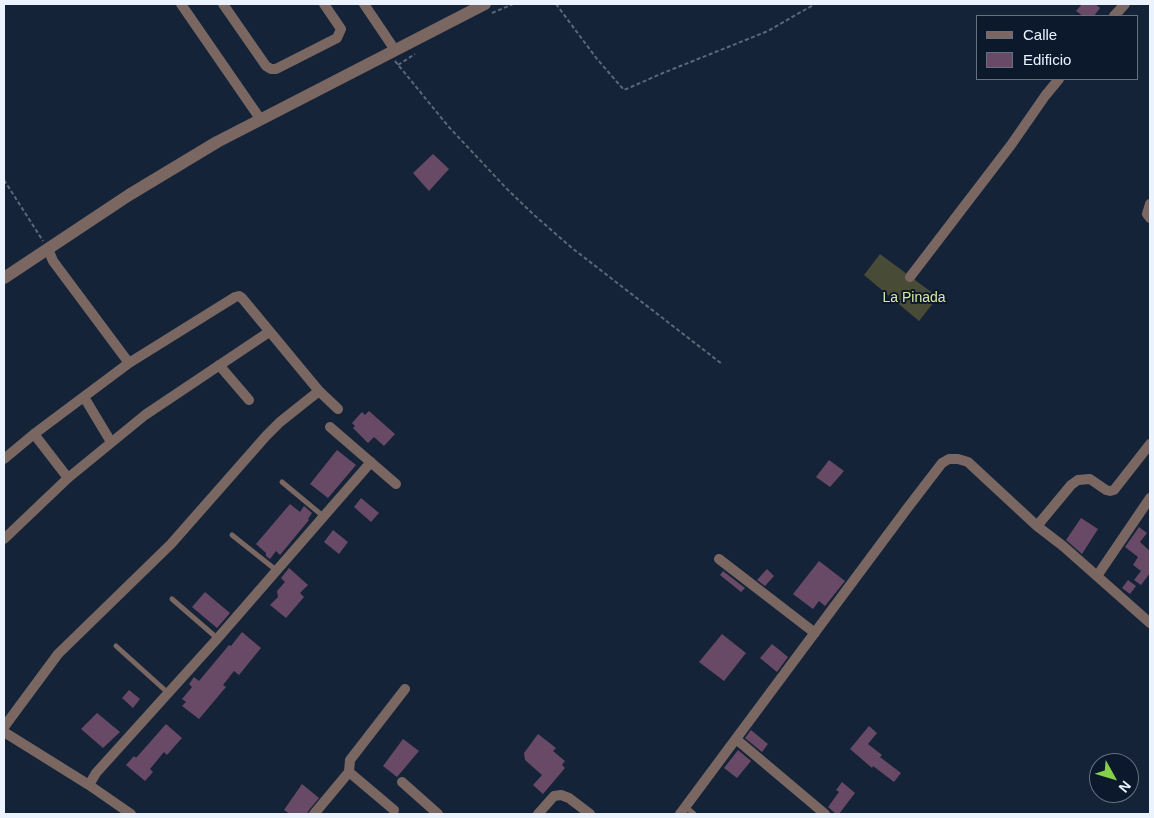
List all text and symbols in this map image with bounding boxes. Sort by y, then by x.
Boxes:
legend [976,15,1139,80]
text: Calle [1023,26,1057,43]
text: Edificio [1023,51,1071,68]
park label: La Pinada [882,290,946,306]
north arrow [1089,753,1139,803]
text: N [1115,778,1134,796]

